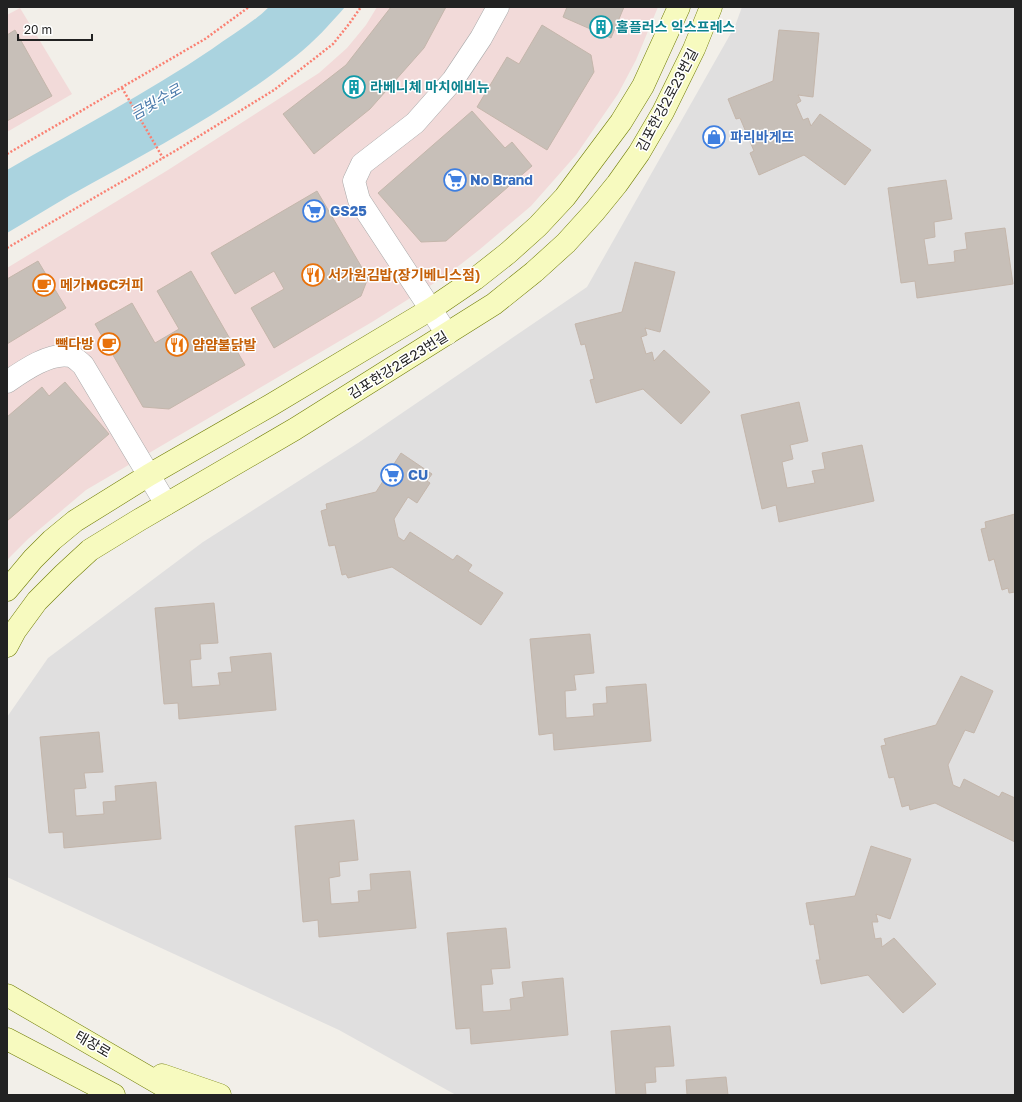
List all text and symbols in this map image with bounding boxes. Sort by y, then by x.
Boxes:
building icon: 홈플러스 익스프레스 [588,14,614,40]
scale bar [18,16,92,42]
place label: 홈플러스 익스프레스 [616,18,736,35]
text: 20 m [24,22,52,37]
street label: 김포한강2로23번길 [632,45,701,154]
building icon: 라베니체 마치에비뉴 [341,74,367,100]
place label: 라베니체 마치에비뉴 [370,78,490,95]
water label: 금빛수로 [127,79,185,123]
shop icon: 파리바게뜨 [701,124,727,150]
place label: 파리바게뜨 [730,128,795,145]
supermarket icon: No Brand [442,167,468,193]
place label: No Brand [470,171,533,188]
supermarket icon: GS25 [301,198,327,224]
place label: GS25 [330,202,367,219]
restaurant icon: 서가원김밥(장기베니스점) [300,262,326,288]
place label: 서가원김밥(장기베니스점) [328,266,480,283]
cafe icon: 메가MGC커피 [31,272,57,298]
place label: 메가MGC커피 [60,276,144,293]
street label: 김포한강2로23번길 [345,327,451,402]
cafe icon: 빽다방 [96,331,122,357]
restaurant icon: 얌얌불닭발 [164,332,190,358]
place label: 빽다방 [55,335,94,352]
place label: 얌얌불닭발 [192,336,257,353]
supermarket icon: CU [379,462,405,488]
place label: CU [408,466,428,483]
street label: 태장로 [72,1027,114,1061]

